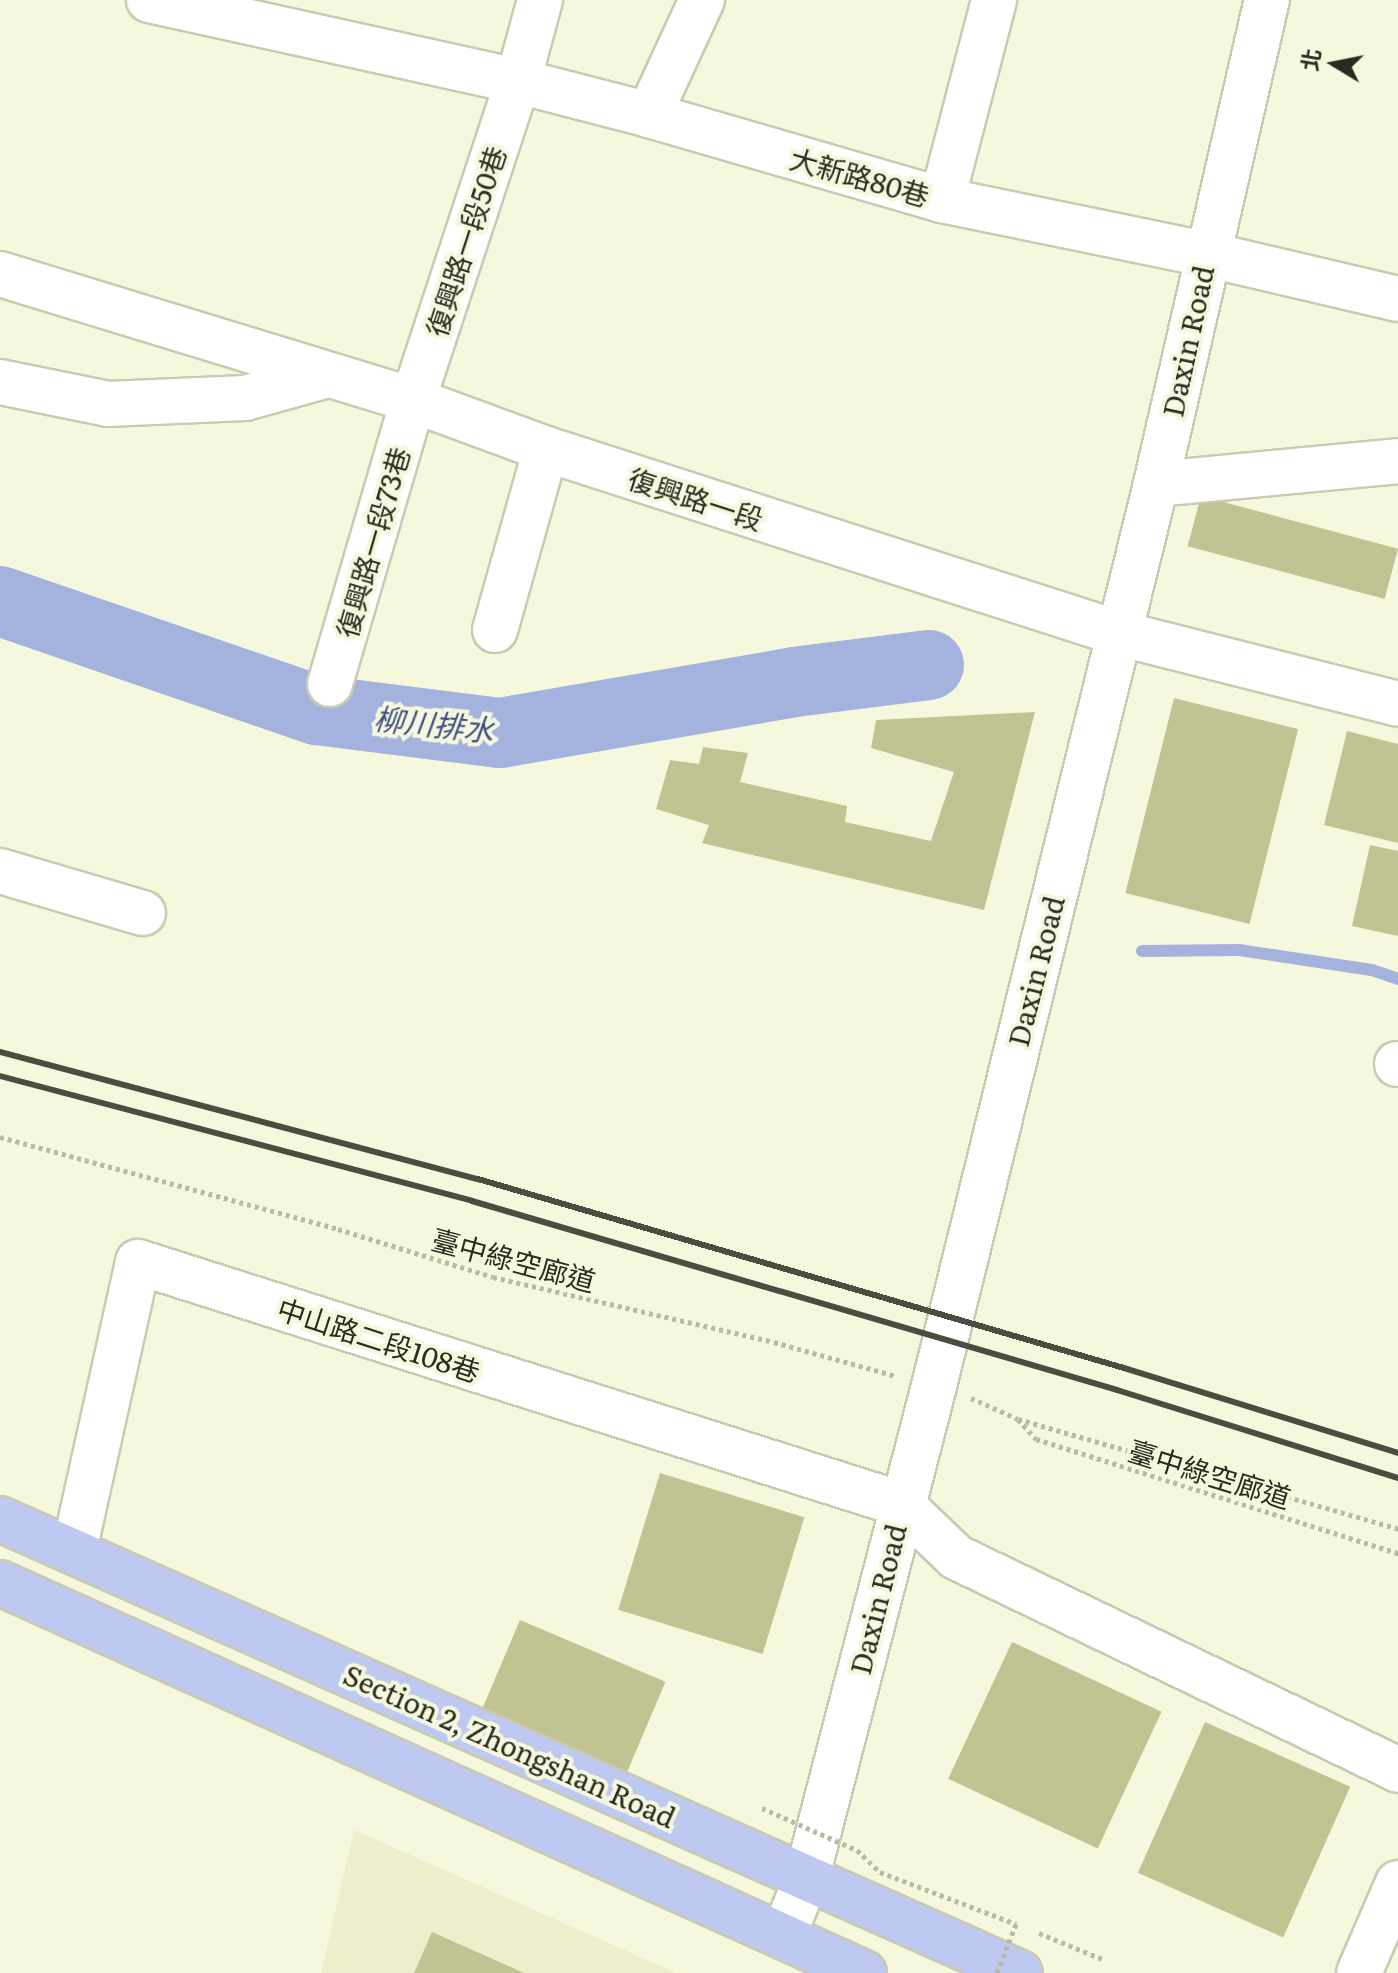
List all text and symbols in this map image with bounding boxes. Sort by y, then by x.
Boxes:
north arrow [1294,24,1374,104]
text: 北 [1292,46,1328,73]
street label: 大新路80巷 [786,140,934,212]
street label: 復興路一段50巷 [418,141,512,341]
street label: Daxin Road [1155,262,1219,420]
street label: 復興路一段73巷 [329,443,415,641]
street label: 復興路一段 [624,460,768,536]
water label: 柳川排水 [372,699,496,747]
street label: Daxin Road [1000,892,1070,1050]
street label: 臺中綠空廊道 [429,1221,599,1297]
street label: 中山路二段108巷 [273,1290,485,1388]
street label: 臺中綠空廊道 [1125,1432,1295,1514]
street label: Daxin Road [842,1520,912,1678]
street label: Section 2, Zhongshan Road [339,1656,681,1834]

